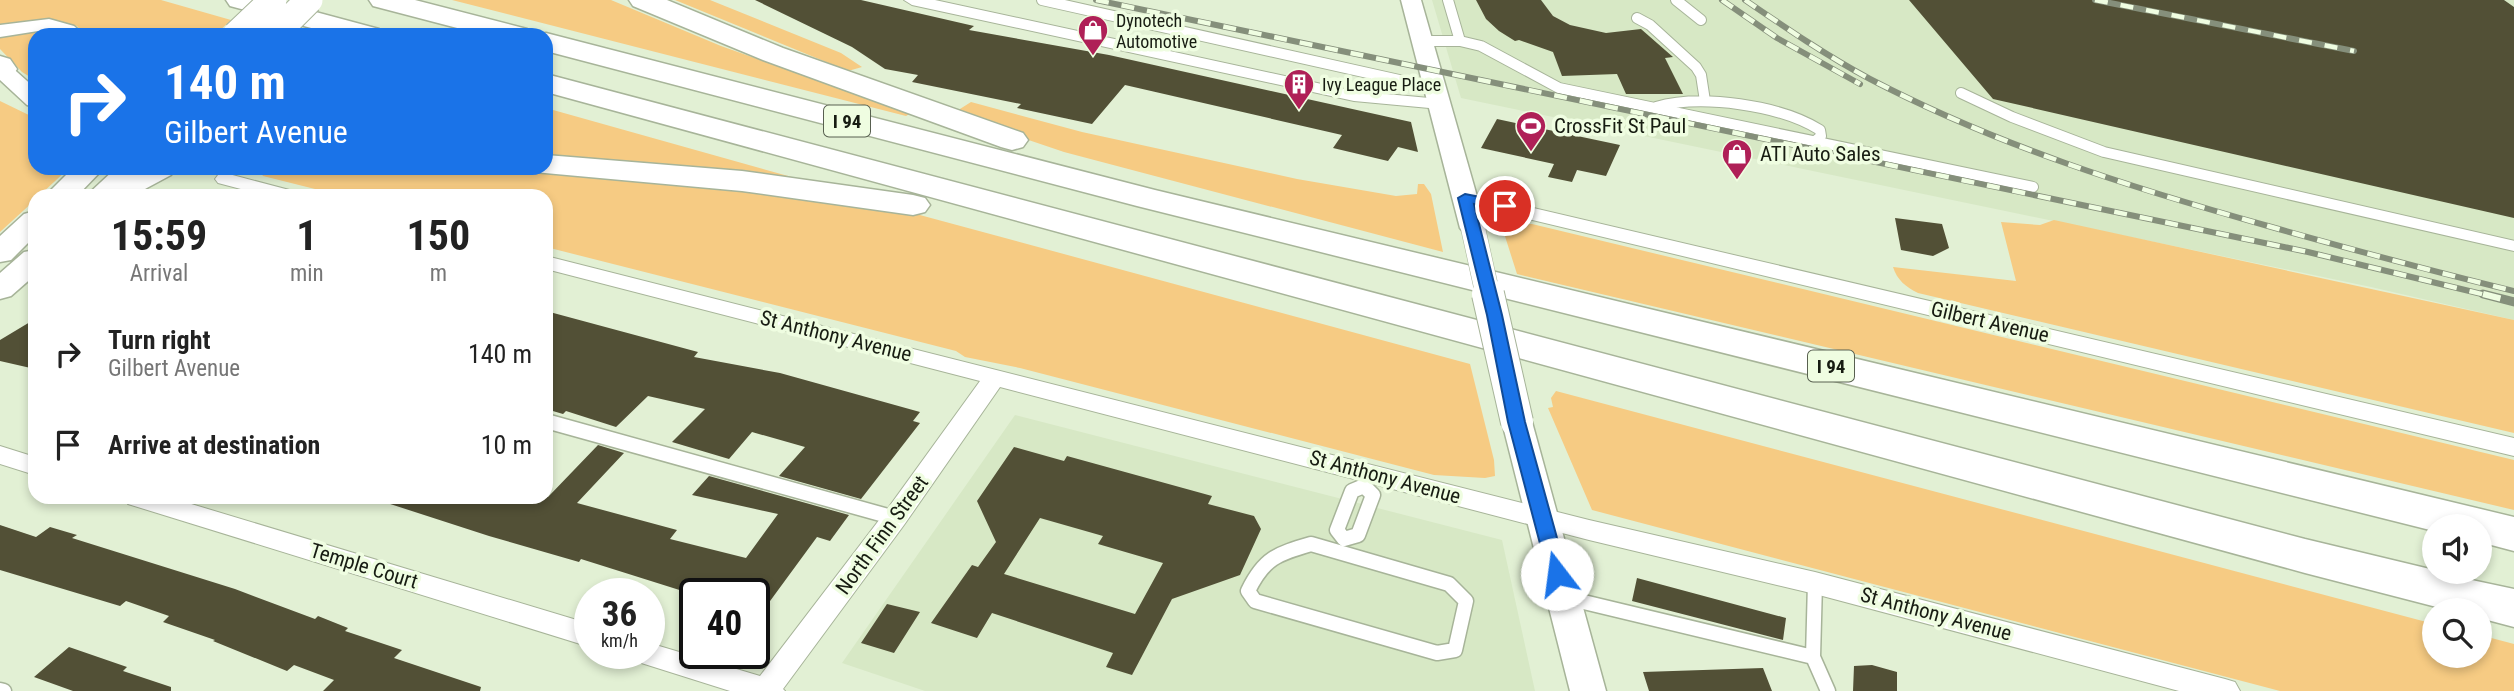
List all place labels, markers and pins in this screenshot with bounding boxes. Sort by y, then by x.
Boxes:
place label: Dynotech Automotive [1116,10,1197,52]
shop icon: Dynotech Automotive [1076,13,1110,57]
building icon: Ivy League Place [1282,67,1316,111]
place label: Ivy League Place [1322,74,1441,95]
sports icon: CrossFit St Paul [1514,109,1548,153]
place label: CrossFit St Paul [1554,114,1686,138]
shop icon: ATI Auto Sales [1720,137,1754,181]
place label: ATI Auto Sales [1760,142,1881,166]
pin [1475,176,1535,236]

